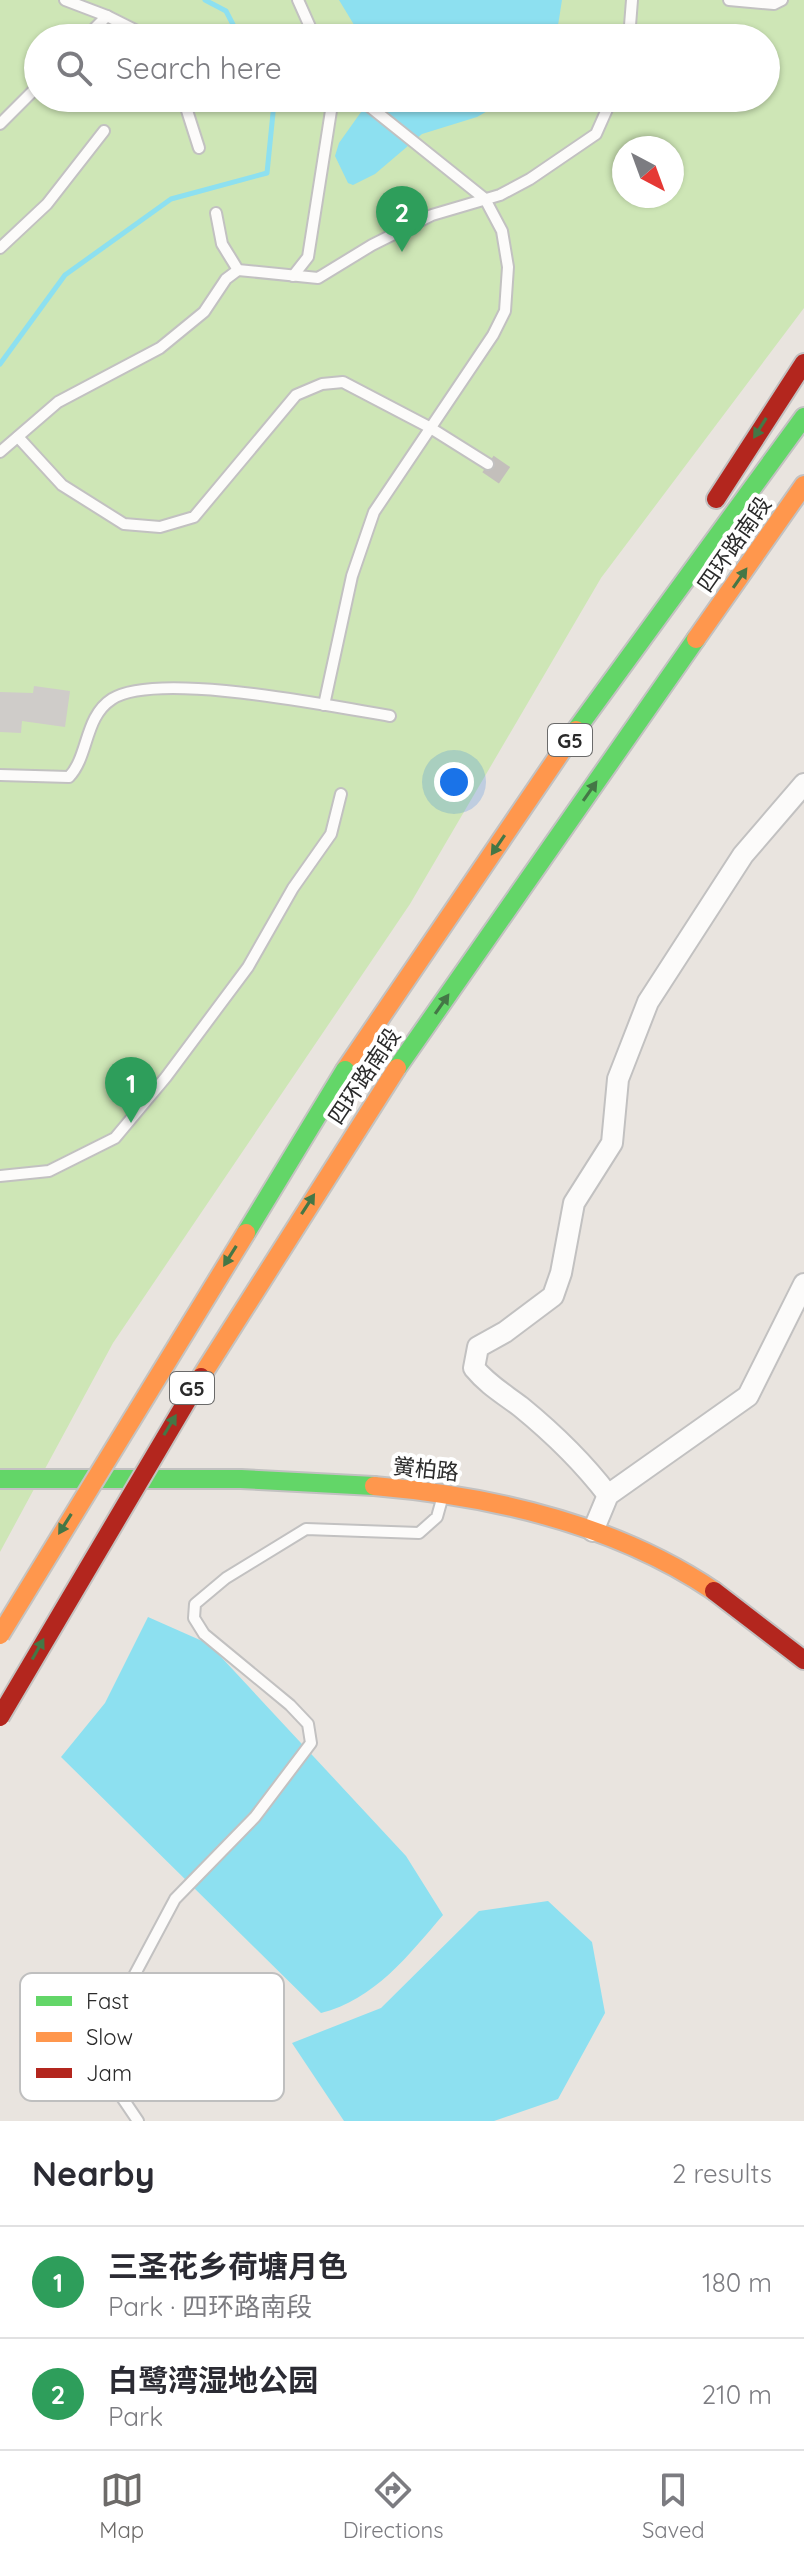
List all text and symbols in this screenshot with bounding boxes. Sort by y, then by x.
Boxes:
search box [24,24,780,112]
icon: search [52,46,96,90]
text: Search here [116,49,282,87]
north arrow [612,136,684,208]
pin: 2 [376,186,428,252]
one-way arrow [754,417,768,439]
street label: 四环路南段 [691,491,777,597]
one-way arrow [731,567,747,588]
road number: G5 [548,724,592,756]
your location [434,762,474,802]
one-way arrow [582,780,598,801]
one-way arrow [491,834,506,855]
one-way arrow [434,993,449,1014]
street label: 四环路南段 [322,1023,406,1129]
pin: 1 [105,1057,157,1123]
one-way arrow [300,1194,315,1215]
one-way arrow [223,1245,238,1266]
road number: G5 [170,1372,214,1404]
one-way arrow [163,1414,177,1436]
street label: 黉柏路 [392,1452,460,1486]
one-way arrow [57,1514,72,1535]
one-way arrow [31,1638,45,1660]
legend [20,1973,284,2101]
text: Fast [86,1987,129,2015]
text: Slow [86,2023,133,2051]
text: Jam [86,2059,132,2087]
text: Nearby [32,2152,155,2195]
text: 2 results [672,2157,772,2190]
text: 三圣花乡荷塘月色 [108,2247,348,2285]
text: 1 [53,2266,63,2299]
text: 180 m [702,2266,772,2299]
text: Park · 四环路南段 [108,2290,312,2323]
text: 白鹭湾湿地公园 [108,2361,318,2399]
text: 2 [51,2378,65,2411]
text: 210 m [702,2378,772,2411]
text: Park [108,2400,163,2433]
tab: Map [99,2468,144,2544]
tab: Directions [343,2468,443,2544]
tab: Saved [642,2468,705,2544]

